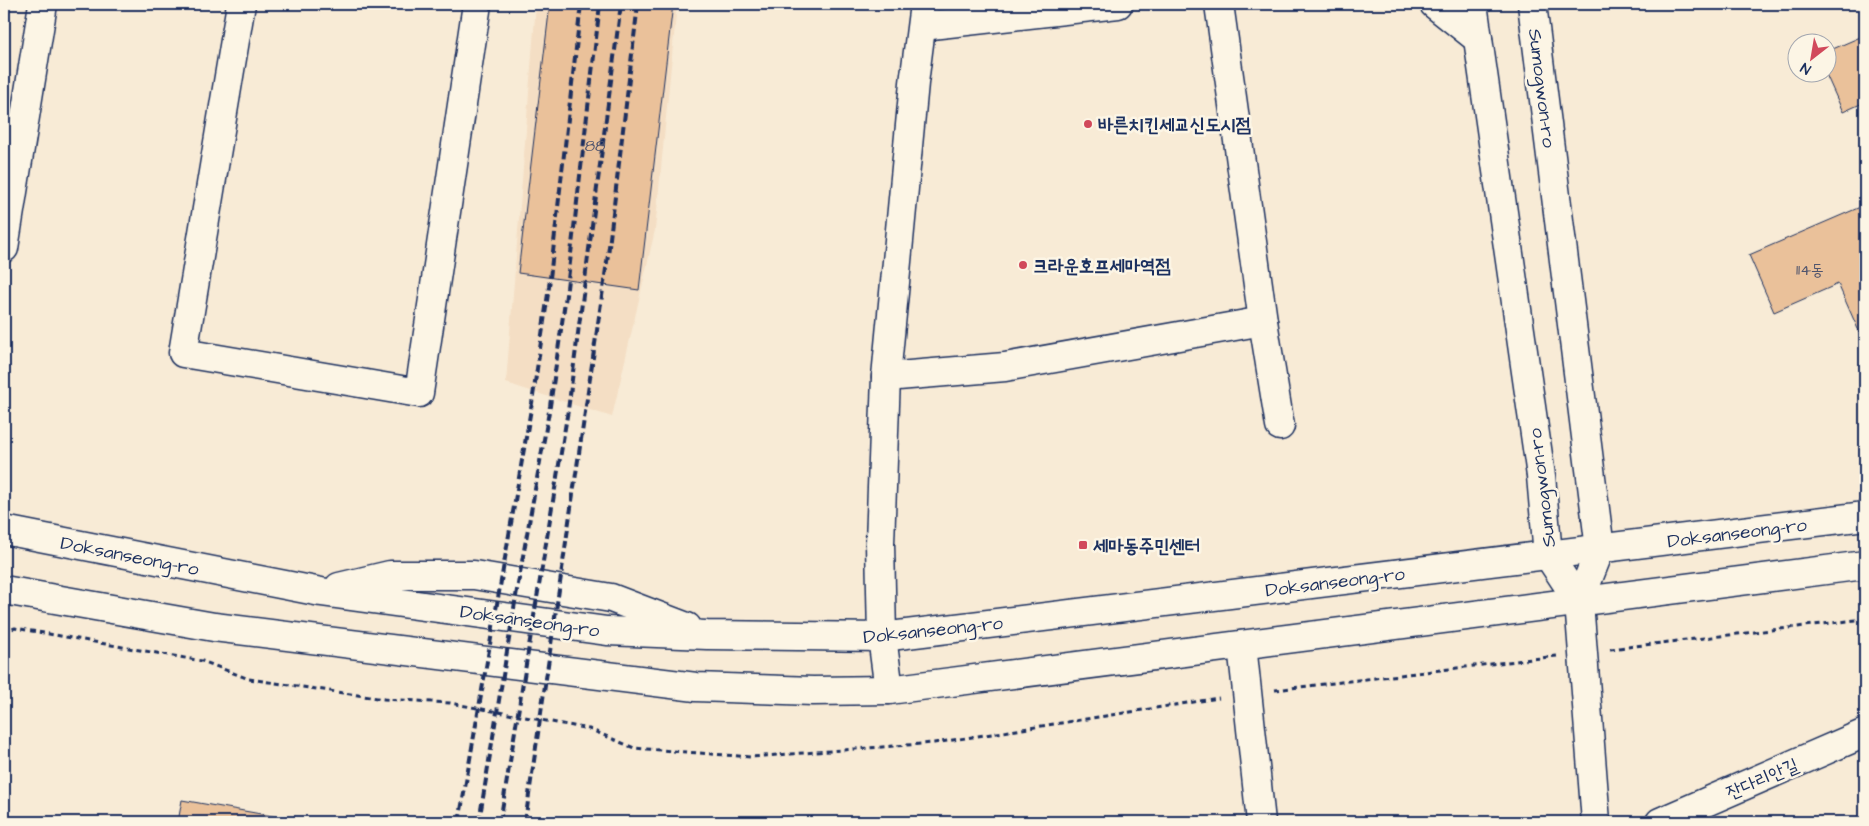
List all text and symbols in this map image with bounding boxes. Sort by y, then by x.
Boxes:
street label: Sumogwon-ro [1520,27,1562,150]
north arrow [1786,32,1836,82]
text: N [1797,57,1815,79]
place label: 바른치킨세교신도시점 [1098,112,1252,139]
marker: 바른치킨세교신도시점 [1082,118,1094,130]
house number: 88 [585,135,605,157]
place label: 크라운호프세마역점 [1033,253,1171,280]
marker: 크라운호프세마역점 [1017,259,1029,271]
house number: 114동 [1796,259,1824,281]
street label: Sumogwon-ro [1522,426,1564,549]
street label: Doksanseong-ro [1666,512,1809,556]
street label: Doksanseong-ro [58,530,201,584]
place label: 세마동주민센터 [1093,533,1200,560]
marker: 세마동주민센터 [1077,539,1089,551]
street label: Doksanseong-ro [1264,561,1407,605]
street label: Doksanseong-ro [458,598,601,646]
street label: Doksanseong-ro [862,610,1005,652]
street label: 잔다리안길 [1722,752,1803,807]

